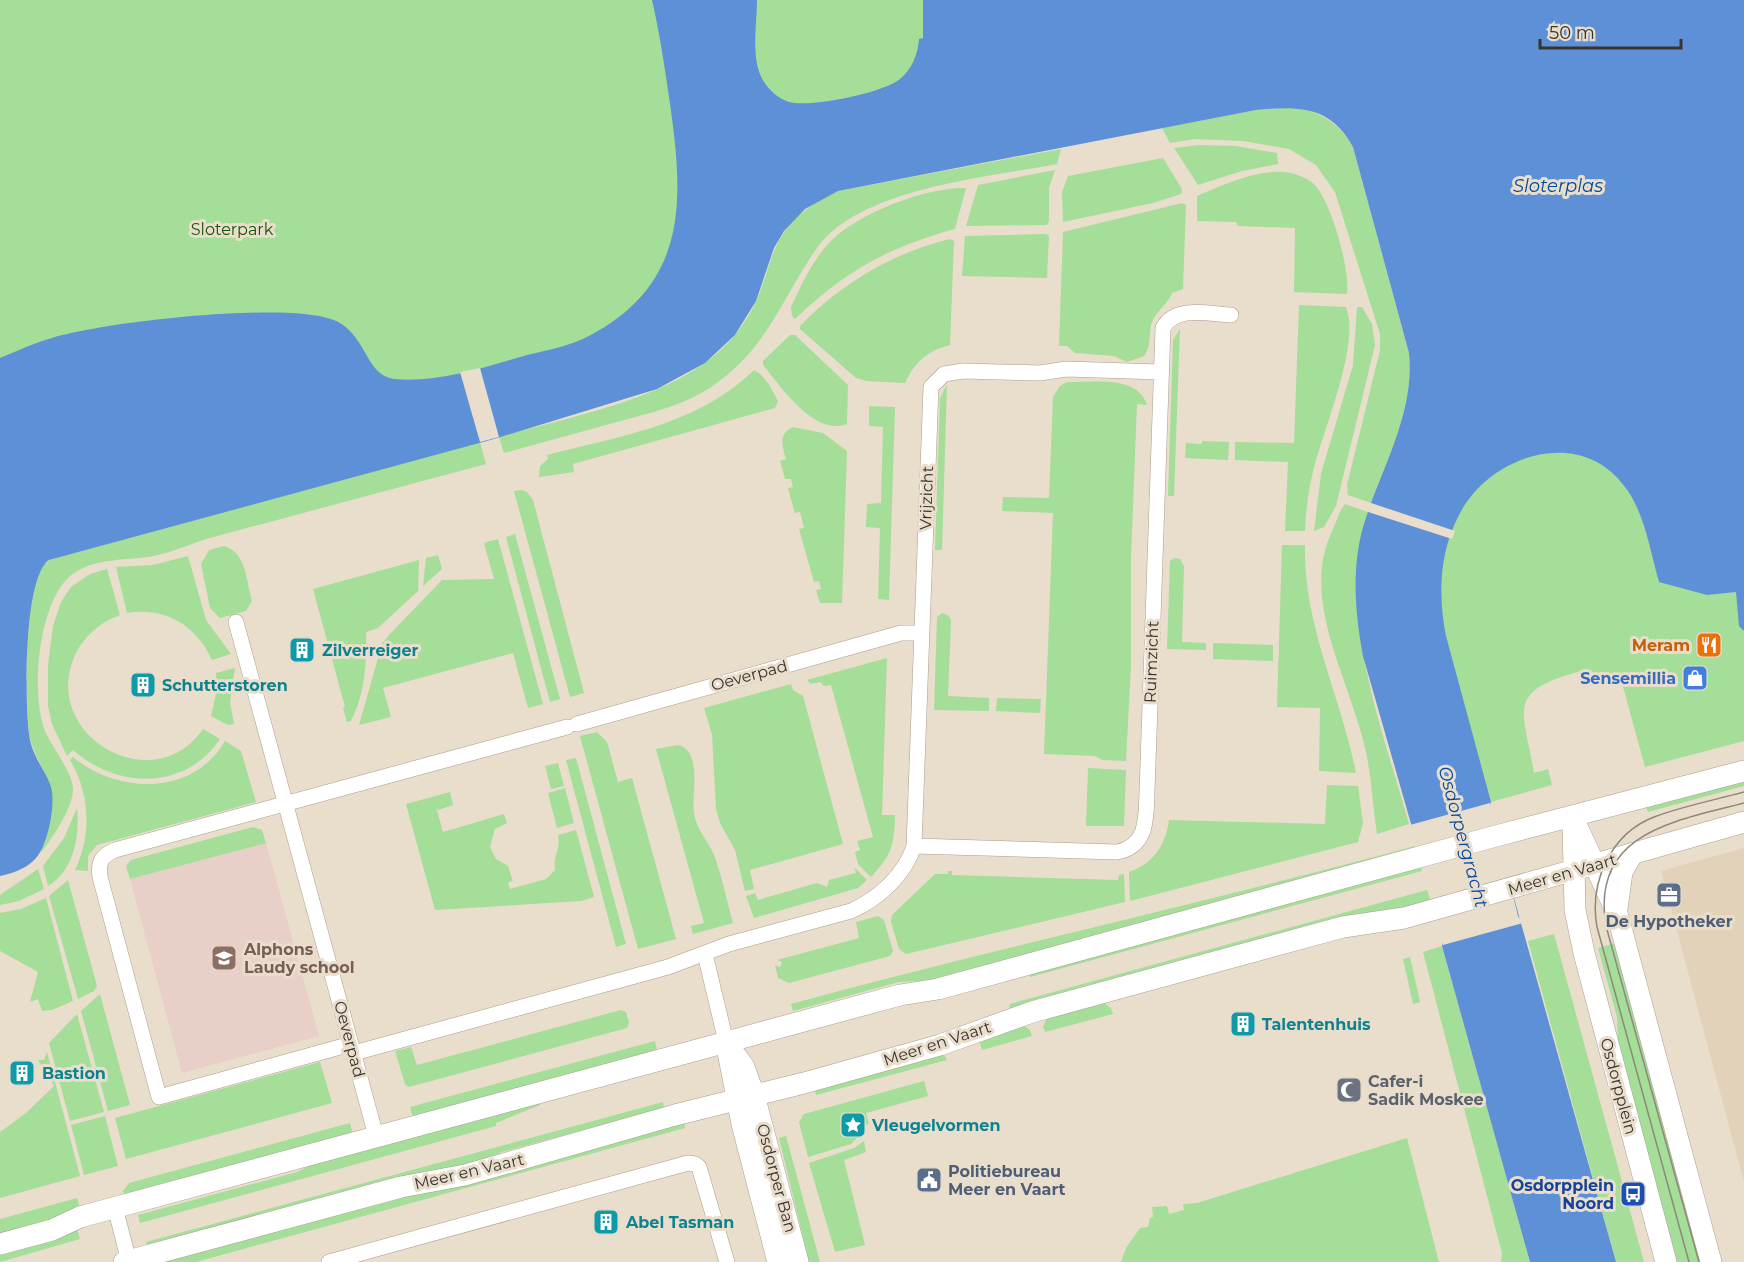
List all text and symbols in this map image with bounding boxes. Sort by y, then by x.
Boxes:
scale bar [1540,12,1681,50]
text: 50 m [1549,22,1595,44]
water label: Sloterplas [1513,175,1603,197]
park label: Sloterpark [191,220,274,239]
street label: Vrijzicht [916,465,937,530]
street label: Ruimzicht [1141,620,1162,703]
restaurant icon: Meram [1694,630,1724,660]
building icon: Zilverreiger [287,635,317,665]
place label: Meram [1632,636,1690,655]
place label: Zilverreiger [322,641,419,660]
street label: Oeverpad [709,656,789,695]
shop icon: Sensemillia [1680,663,1710,693]
place label: Sensemillia [1580,669,1676,688]
building icon: Schutterstoren [128,670,158,700]
place label: Schutterstoren [162,676,288,695]
water label: Osdorpergracht [1434,764,1493,911]
street label: Meer en Vaart [1506,850,1619,899]
office icon: De Hypotheker [1654,880,1684,910]
place label: De Hypotheker [1605,912,1733,931]
place label: Alphons Laudy school [243,940,355,977]
school or university icon: Alphons Laudy school [209,943,239,973]
street label: Oeverpad [330,999,369,1079]
building icon: Talentenhuis [1228,1009,1258,1039]
place label: Talentenhuis [1262,1015,1371,1034]
street label: Meer en Vaart [881,1017,994,1070]
street label: Osdorpplein [1597,1036,1641,1136]
building icon: Bastion [7,1058,37,1088]
place label: Bastion [42,1064,106,1083]
place label: Cafer-i Sadik Moskee [1368,1072,1484,1109]
mosque icon: Cafer-i Sadik Moskee [1334,1075,1364,1105]
place icon: Vleugelvormen [838,1110,868,1140]
place label: Vleugelvormen [871,1116,1001,1135]
street label: Osdorper Ban [753,1122,800,1235]
street label: Meer en Vaart [412,1149,526,1193]
place label: Politiebureau Meer en Vaart [948,1162,1066,1199]
public building icon: Politiebureau Meer en Vaart [914,1165,944,1195]
place label: Osdorpplein Noord [1511,1176,1614,1213]
bus stop icon: Osdorpplein Noord [1618,1179,1648,1209]
building icon: Abel Tasman [591,1207,621,1237]
place label: Abel Tasman [625,1213,734,1232]

